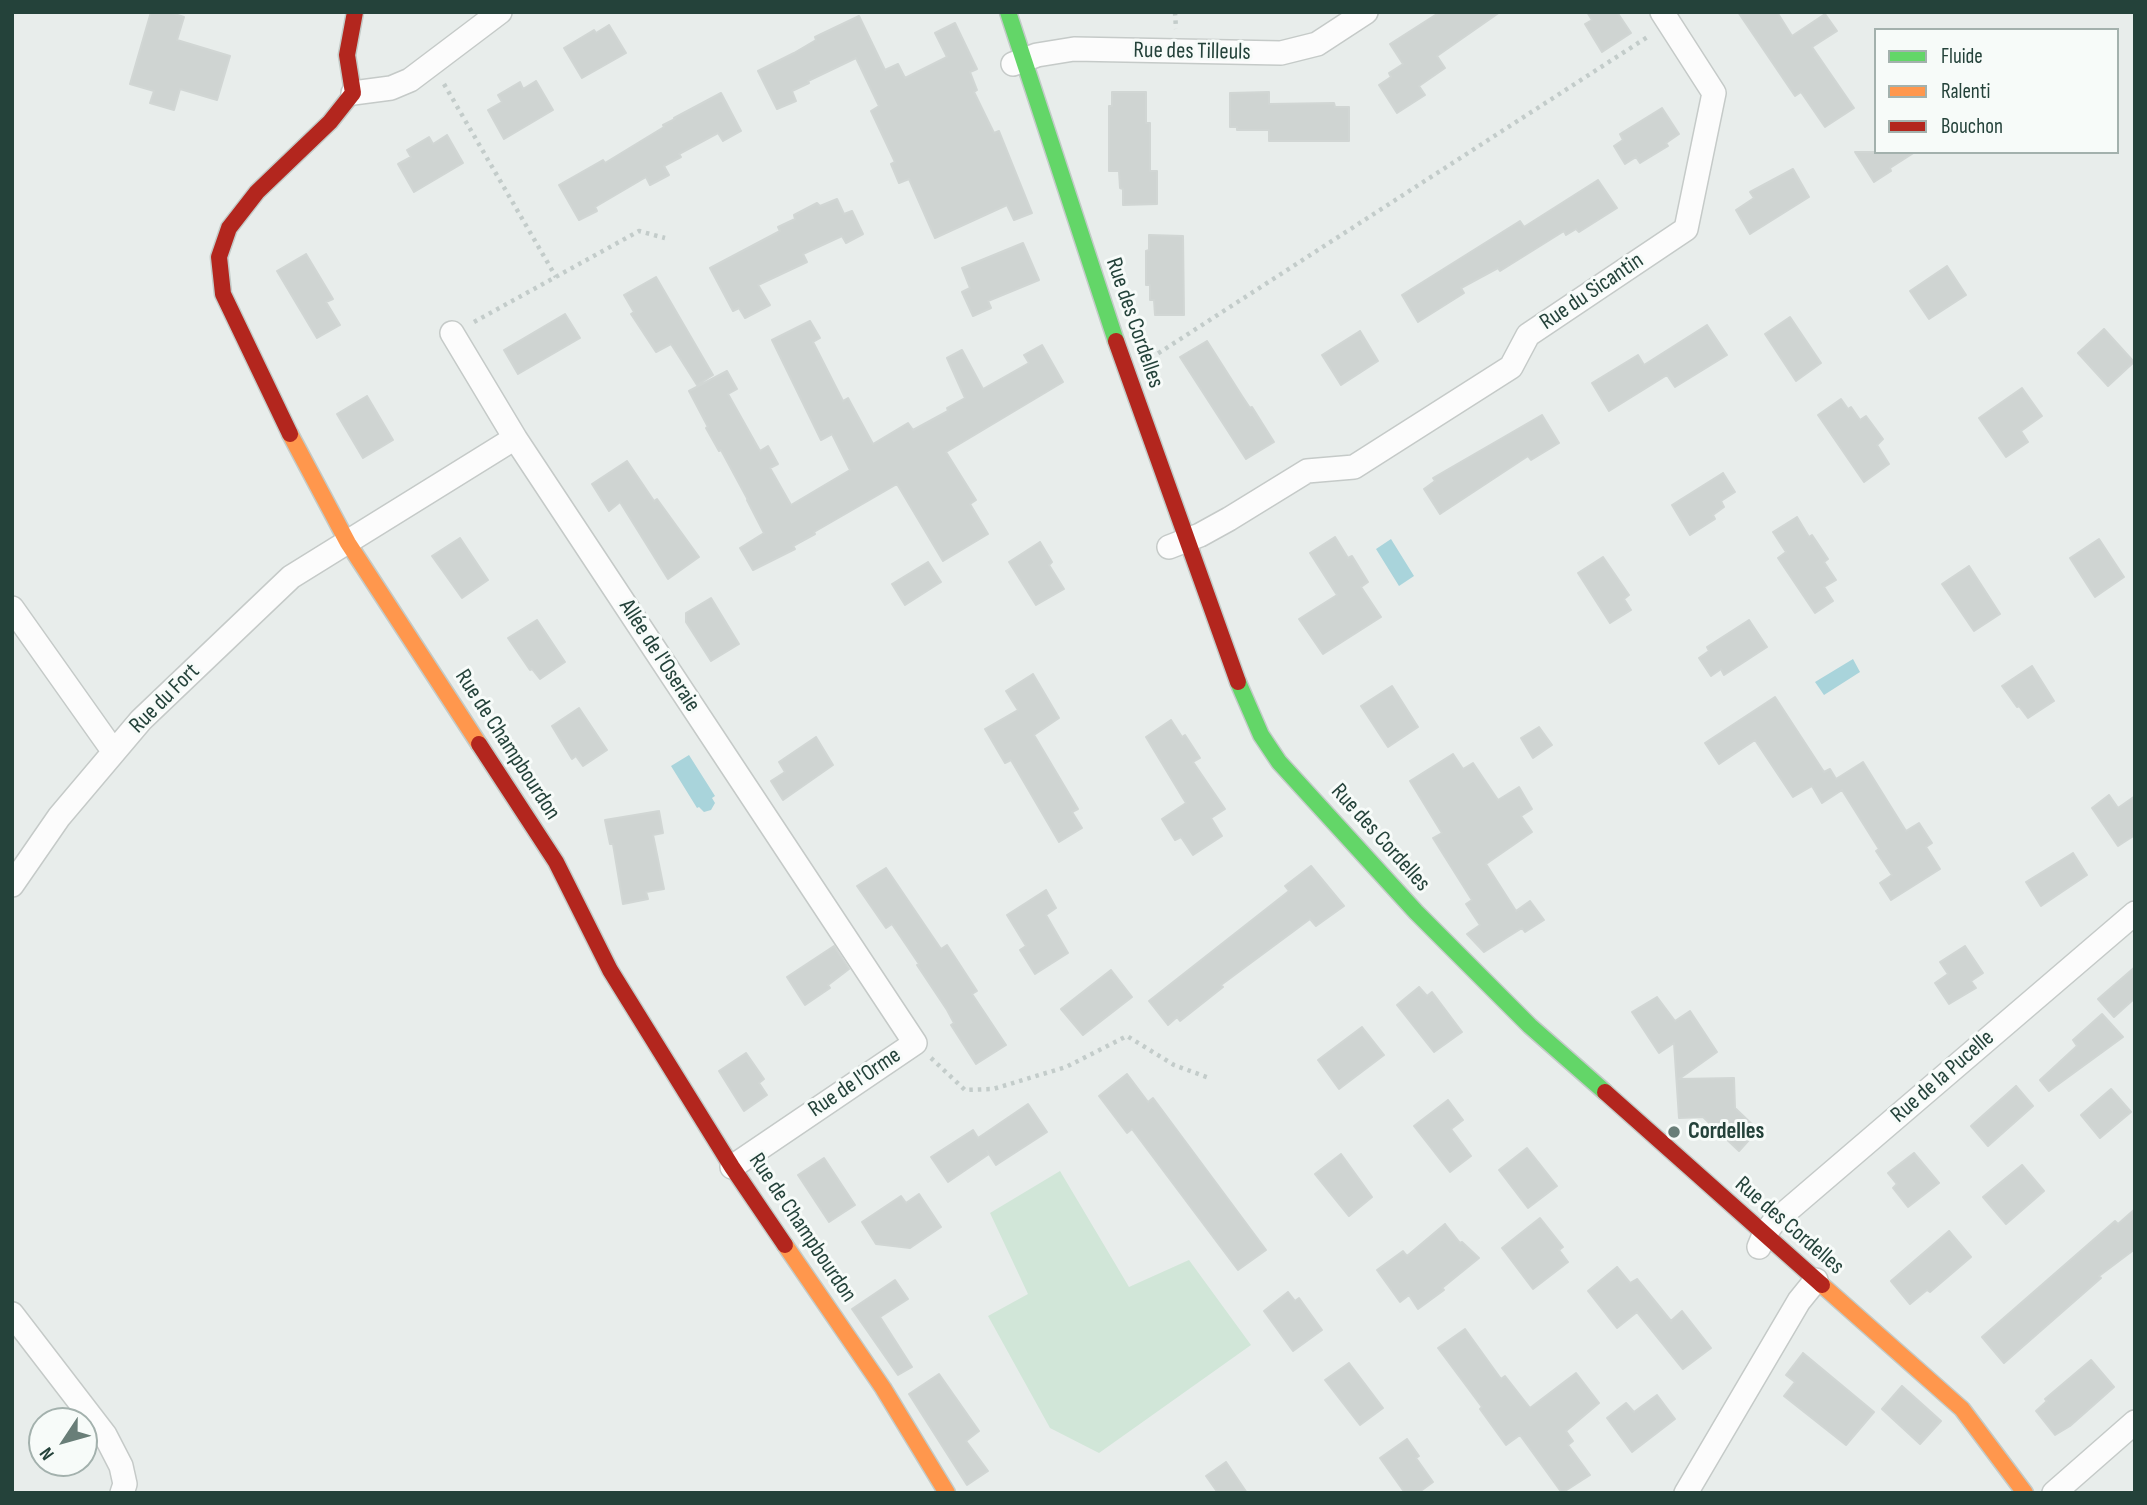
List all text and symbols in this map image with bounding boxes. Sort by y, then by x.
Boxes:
legend [1874,28,2119,154]
street label: Rue des Tilleuls [1133,37,1251,67]
text: Fluide [1941,44,1983,69]
text: Ralenti [1941,79,1990,104]
text: Bouchon [1941,114,2003,139]
street label: Rue du Sicantin [1535,247,1649,337]
street label: Rue des Cordelles [1099,254,1169,392]
street label: Allée de l'Oseraie [612,595,706,717]
street label: Rue du Fort [124,658,206,740]
street label: Rue de Champbourdon [448,665,566,825]
street label: Rue des Cordelles [1324,778,1436,898]
street label: Rue de la Pucelle [1886,1025,2000,1129]
street label: Rue de l'Orme [804,1042,906,1124]
place label: Cordelles [1688,1118,1764,1146]
marker: Cordelles [1666,1124,1682,1140]
street label: Rue de Champbourdon [742,1148,862,1308]
street label: Rue des Cordelles [1729,1171,1849,1281]
north arrow [28,1407,98,1477]
text: N [35,1443,60,1464]

